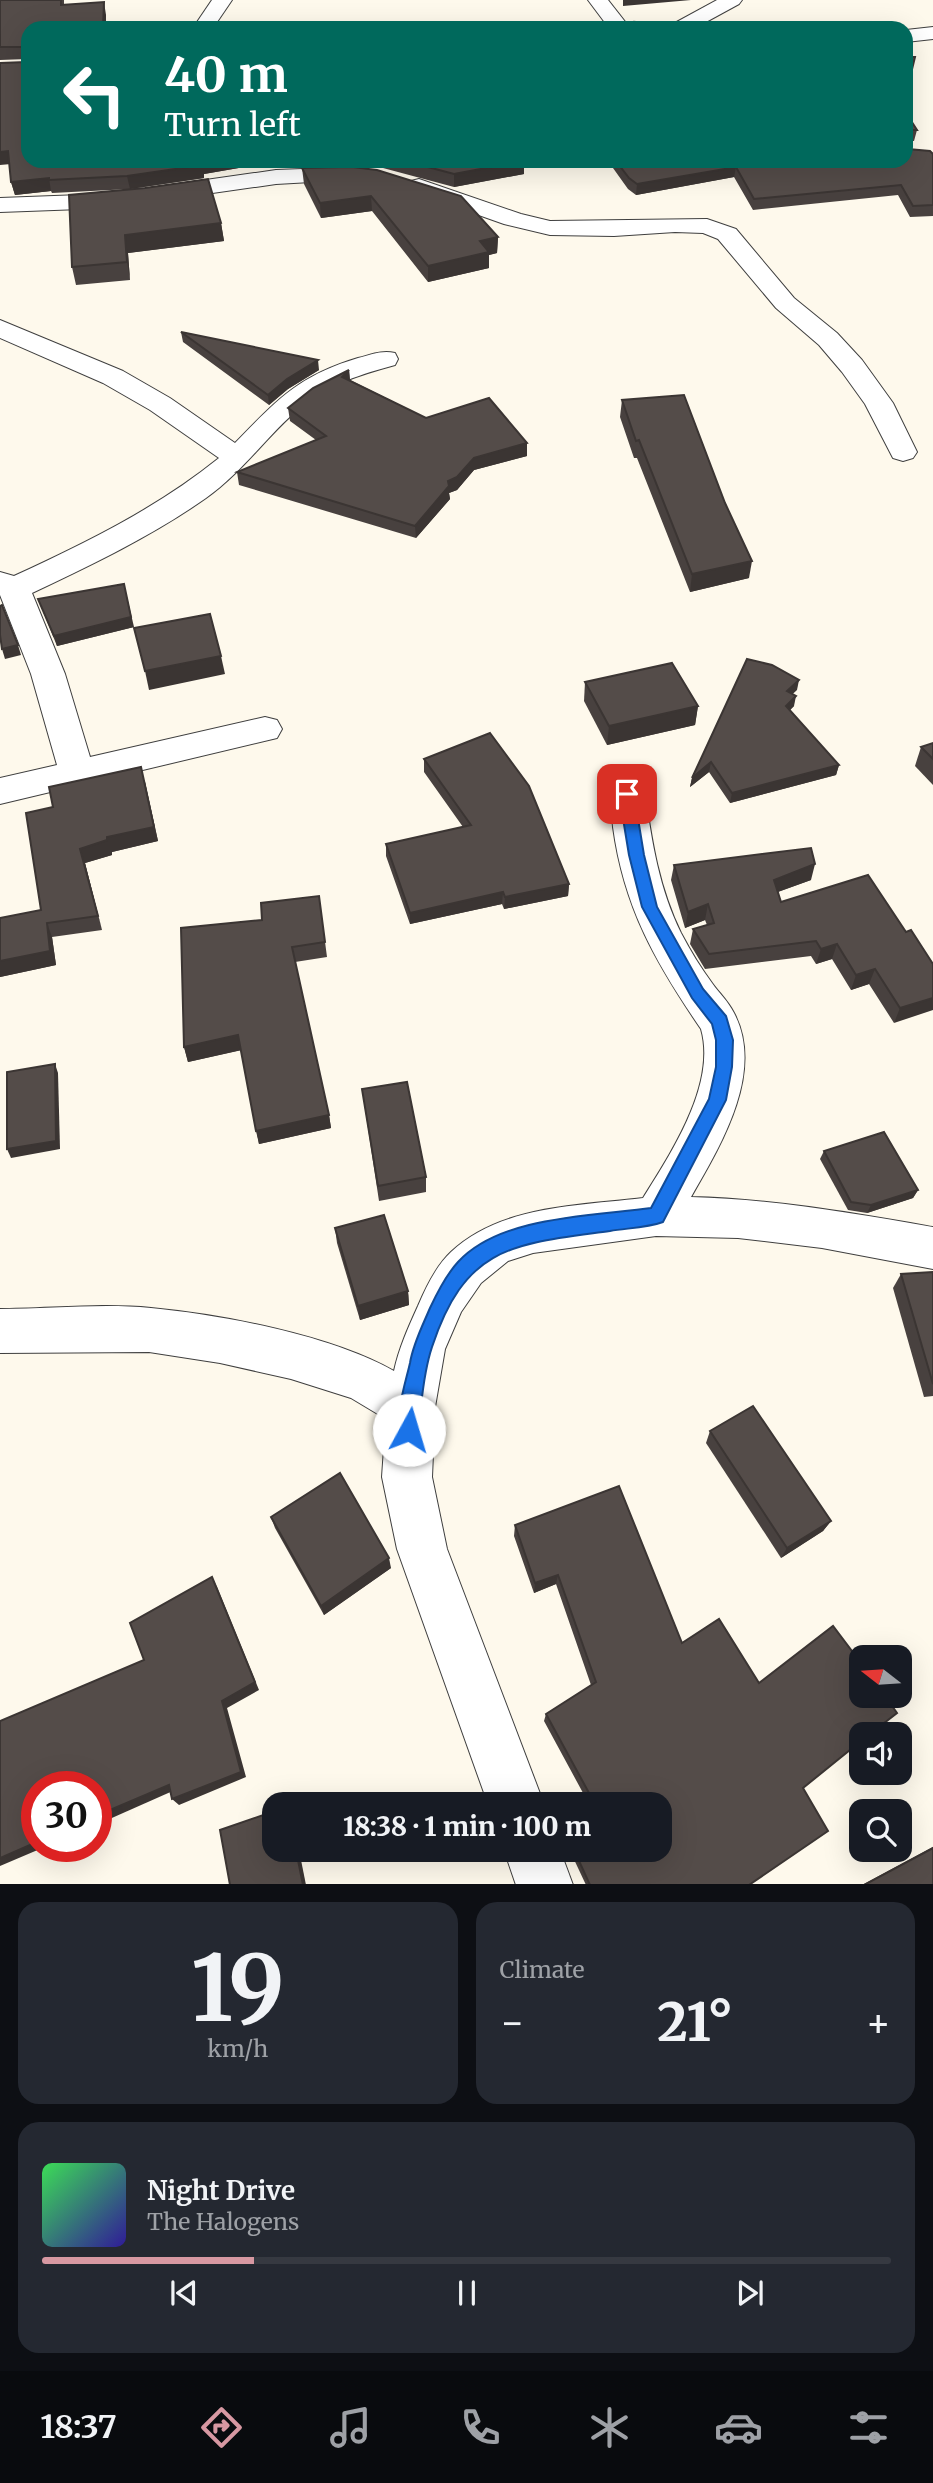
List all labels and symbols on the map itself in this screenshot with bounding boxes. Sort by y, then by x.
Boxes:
pin [597,764,657,824]
position arrow [372,1393,446,1467]
north arrow [849,1645,912,1708]
speed limit sign: 30 [21,1771,112,1862]

